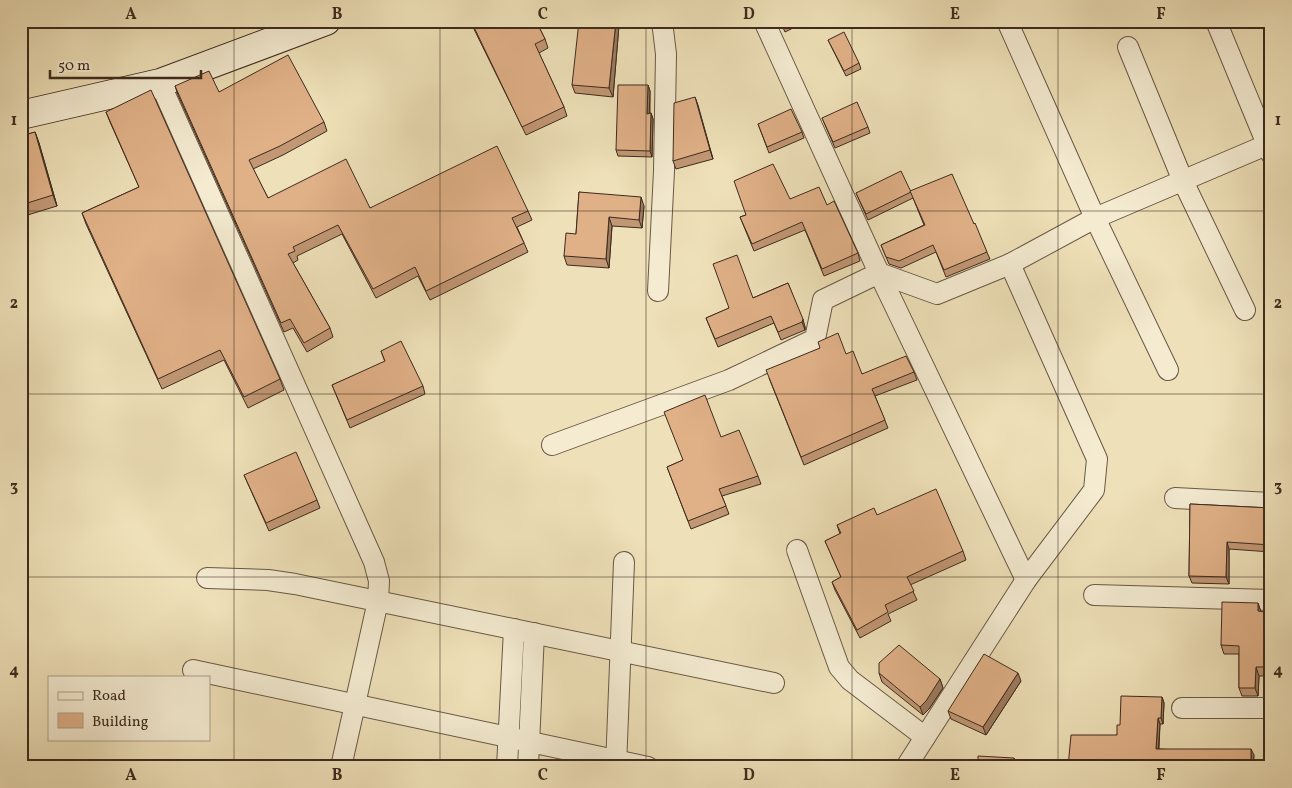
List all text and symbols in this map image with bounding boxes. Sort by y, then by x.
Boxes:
text: A [125,4,137,26]
text: B [332,4,343,26]
text: C [538,4,548,26]
text: D [743,4,755,26]
text: E [950,4,960,26]
text: F [1156,4,1166,26]
scale bar [50,48,201,80]
text: 50 m [58,56,90,77]
text: 1 [11,110,17,132]
text: 1 [1275,110,1281,132]
text: 2 [10,293,18,315]
text: 2 [1274,293,1282,315]
text: 3 [10,476,18,498]
text: 3 [1274,476,1282,498]
text: 4 [9,660,19,682]
text: 4 [1273,660,1283,682]
legend [48,676,210,740]
text: Road [92,686,126,707]
text: Building [92,712,149,733]
text: A [125,765,137,787]
text: B [332,765,343,787]
text: C [538,765,548,787]
text: D [743,765,755,787]
text: E [950,765,960,787]
text: F [1156,765,1166,787]

